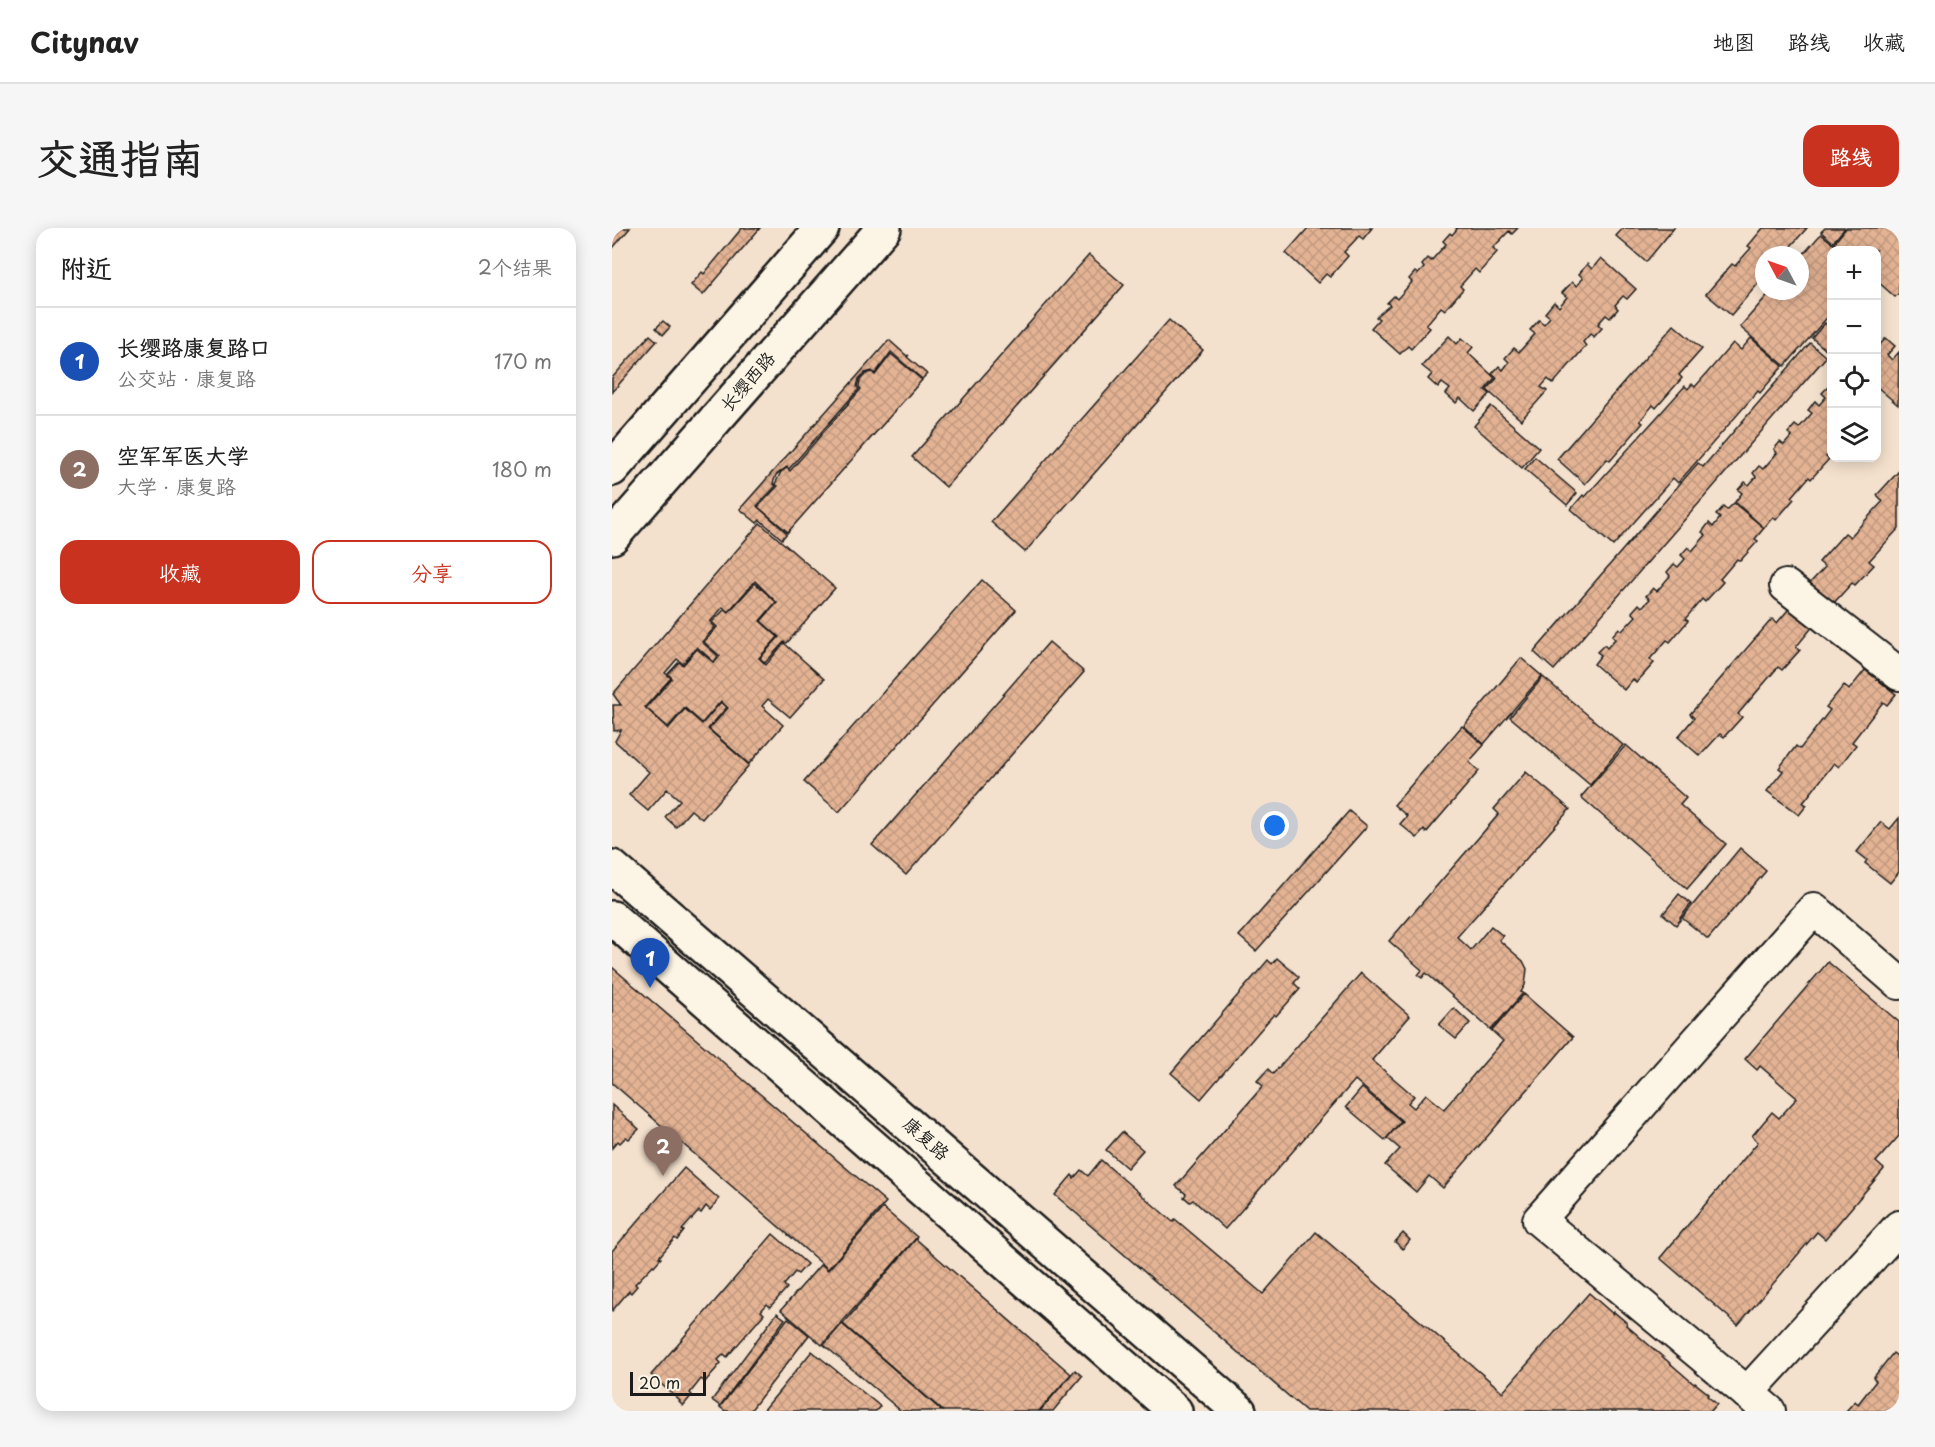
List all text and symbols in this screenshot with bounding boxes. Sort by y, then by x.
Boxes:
text: Citynav [30,20,139,63]
text: 地图 [1713,25,1755,57]
text: 路线 [1788,25,1830,57]
text: 收藏 [1863,25,1905,57]
text: 交通指南 [36,125,204,188]
button: 路线 [1803,125,1899,187]
north arrow [1755,246,1809,300]
map controls [1827,246,1881,462]
button: + [1827,246,1881,300]
text: 附近 [60,248,112,287]
text: 2个结果 [478,252,552,282]
button: − [1827,300,1881,354]
text: 长缨路康复路口 [117,330,271,363]
street label: 长缨西路 [713,345,781,417]
text: 1 [75,346,84,376]
text: 170 m [494,346,552,376]
button: locate [1827,354,1881,408]
text: 公交站 · 康复路 [117,363,256,393]
button: layers [1827,408,1881,462]
text: 空军军医大学 [117,438,249,471]
text: 2 [72,454,87,484]
text: 180 m [492,454,552,484]
text: 大学 · 康复路 [117,471,236,501]
button: 收藏 [60,540,300,604]
button: 分享 [312,540,552,604]
your location [1260,811,1289,840]
pin: 1 [630,938,669,988]
street label: 康复路 [898,1110,956,1166]
pin: 2 [644,1126,682,1176]
scale bar [630,1369,706,1396]
text: 20 m [639,1370,680,1394]

